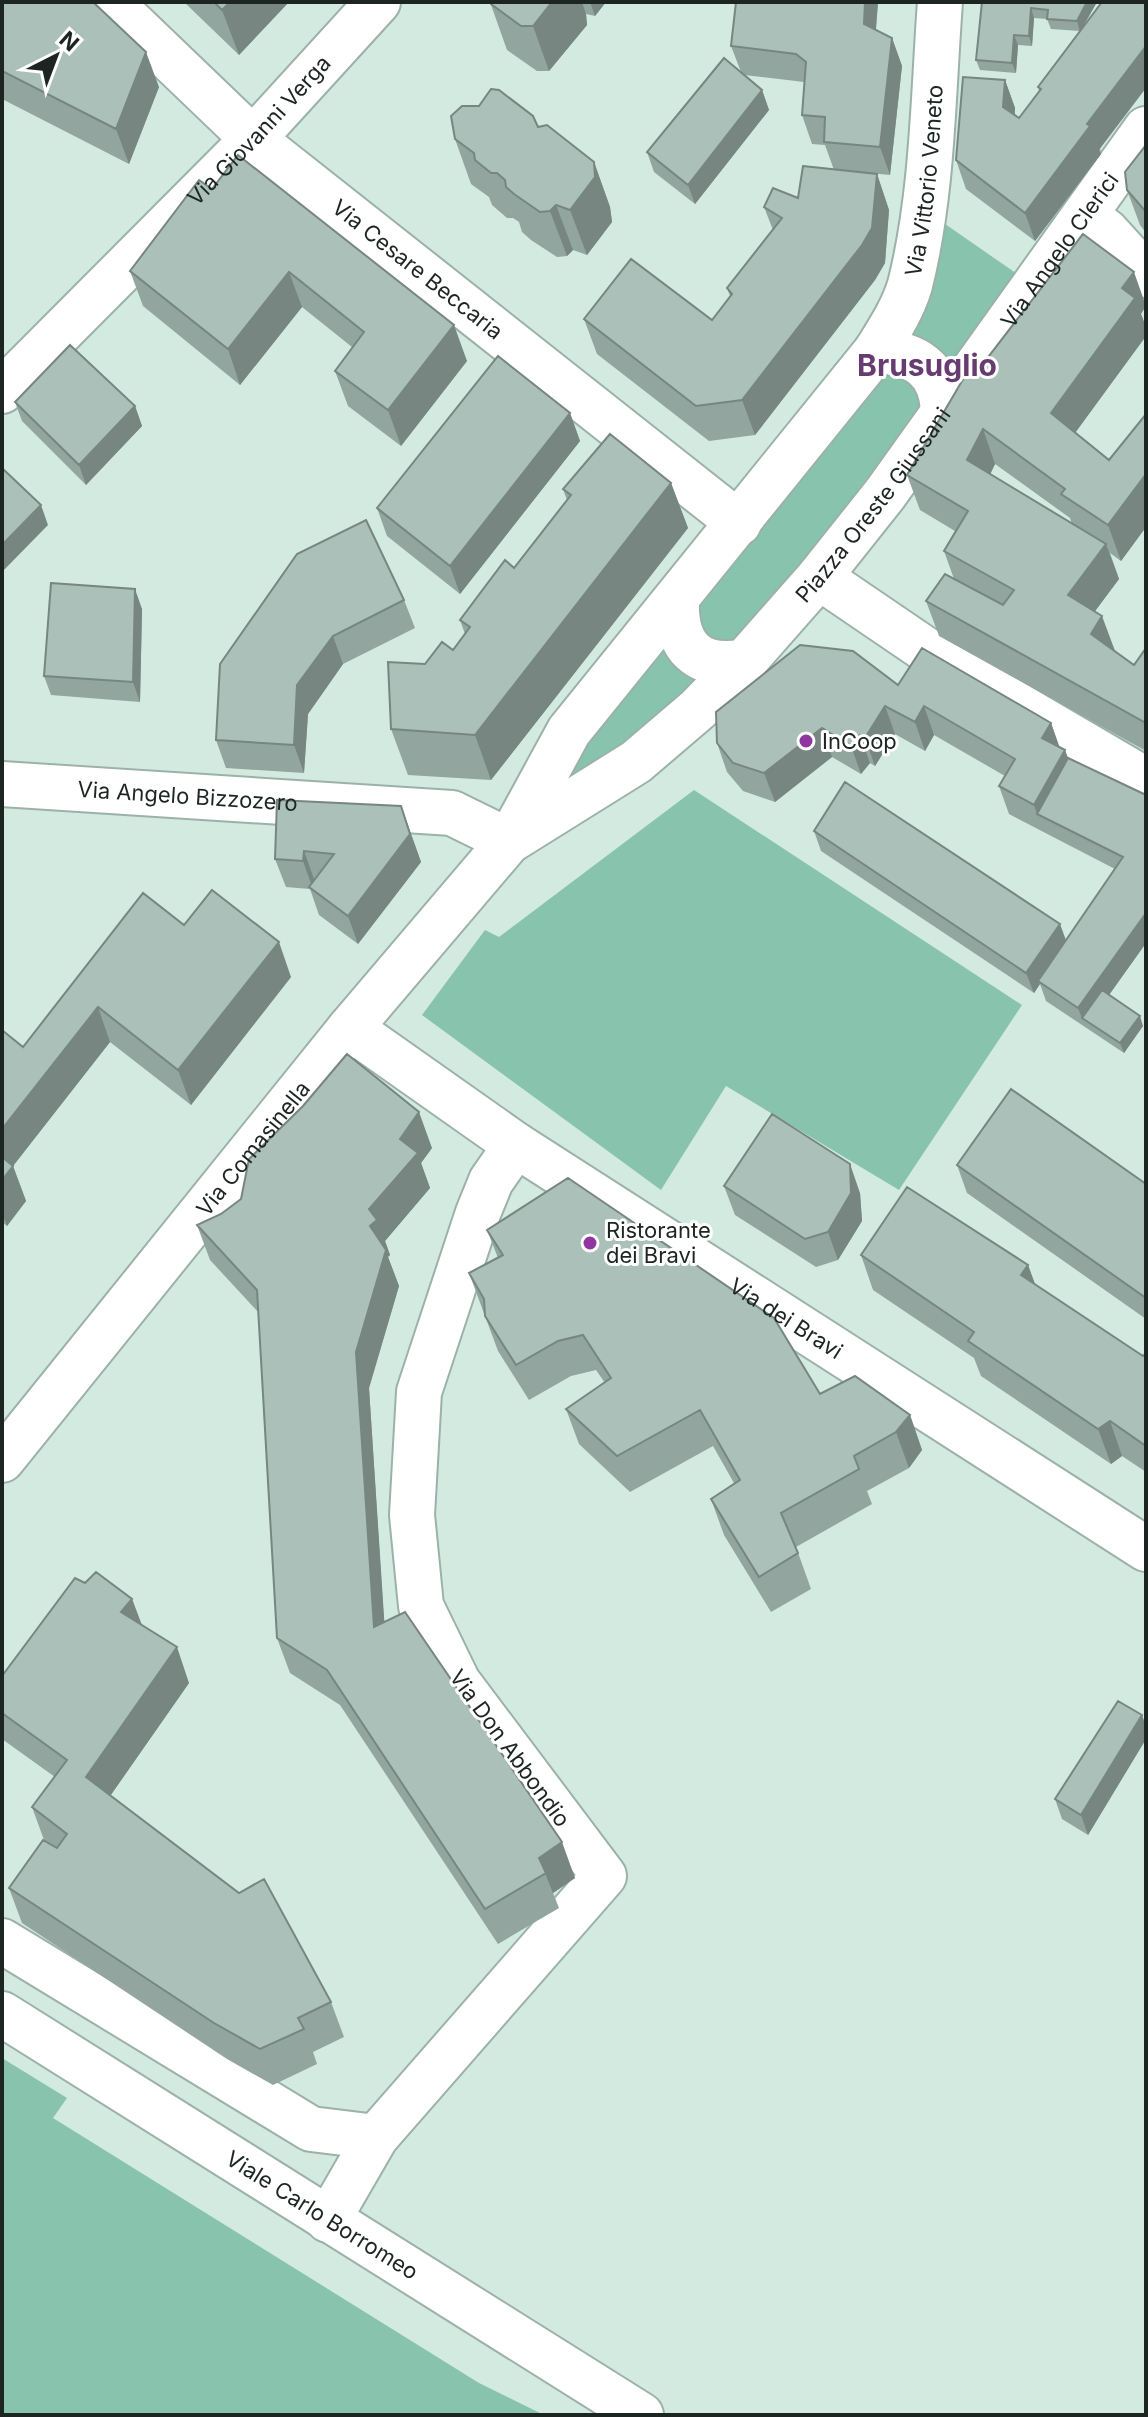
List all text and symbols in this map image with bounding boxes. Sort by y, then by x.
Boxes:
north arrow [16,16,96,96]
text: N [54,26,84,56]
street label: Via Giovanni Verga [182,50,336,210]
street label: Via Vittorio Veneto [900,84,948,279]
street label: Via Angelo Clerici [995,167,1124,333]
street label: Via Cesare Beccaria [327,194,508,345]
district label: Brusuglio [857,347,997,383]
street label: Piazza Oreste Giussani [790,403,956,608]
place label: InCoop [822,728,897,754]
marker: InCoop [797,732,815,750]
street label: Via Angelo Bizzozero [77,776,299,816]
street label: Via Comasinella [191,1076,315,1221]
place label: Ristorante dei Bravi [606,1217,711,1268]
marker: Ristorante dei Bravi [581,1234,599,1252]
street label: Via dei Bravi [725,1272,848,1364]
street label: Via Don Abbondio [444,1664,576,1832]
street label: Viale Carlo Borromeo [221,2145,423,2285]

